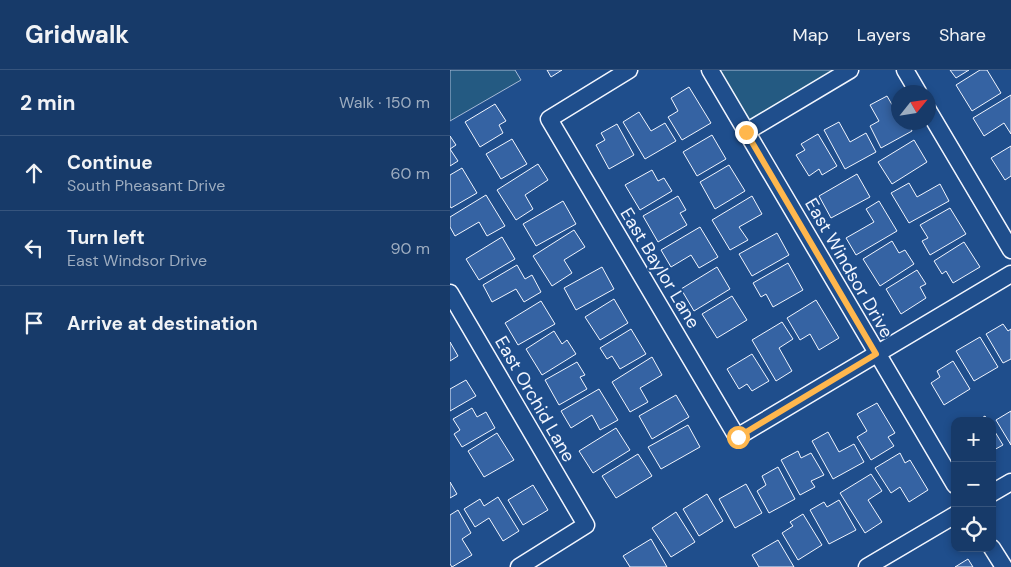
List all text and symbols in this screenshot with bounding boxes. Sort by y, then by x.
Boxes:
text: Gridwalk [25,19,129,50]
text: Map [793,23,829,47]
text: Layers [857,23,911,47]
text: Share [939,23,986,47]
north arrow [891,85,936,130]
text: 2 min [20,89,76,117]
text: Walk · 150 m [339,92,430,113]
route end [735,121,758,144]
text: Continue [67,150,153,175]
icon: ahead [20,159,48,187]
text: 60 m [390,163,430,184]
text: South Pheasant Drive [67,175,225,196]
street label: East Windsor Drive [799,194,899,342]
street label: East Baylor Lane [614,203,706,333]
text: Turn left [67,225,145,250]
icon: left [20,234,48,262]
text: 90 m [390,238,430,259]
text: East Windsor Drive [67,250,207,271]
icon: arrive [20,309,48,337]
text: Arrive at destination [67,311,258,336]
street label: East Orchid Lane [489,332,581,466]
map controls [951,417,996,552]
button: + [951,417,996,462]
route start [727,426,750,449]
button: − [951,462,996,507]
button: locate [951,507,996,552]

